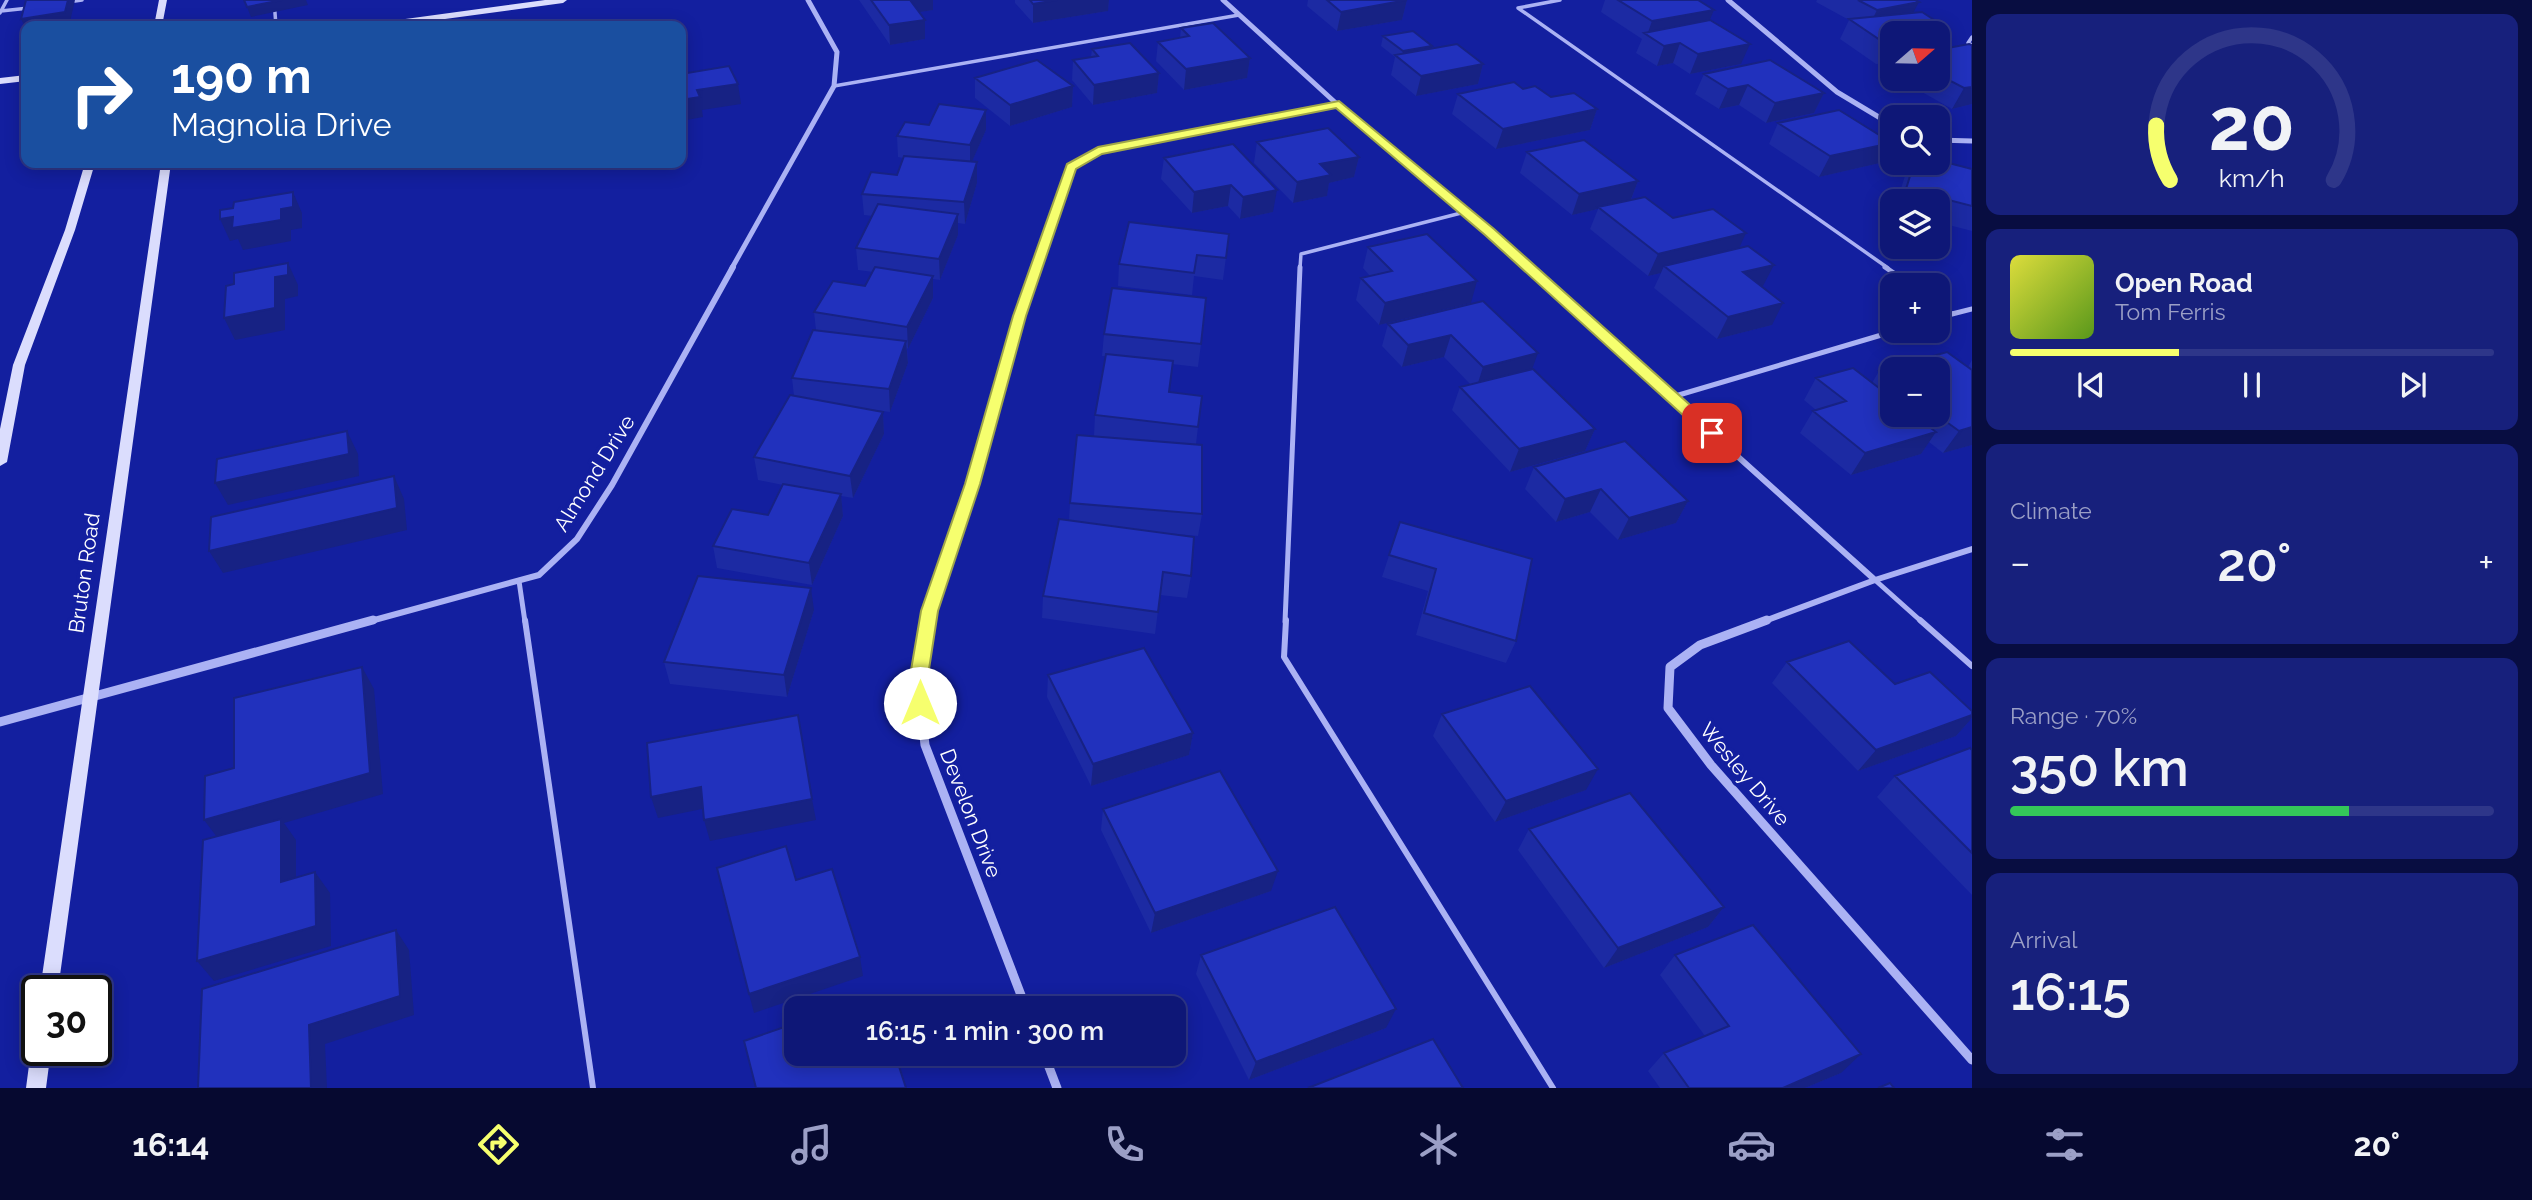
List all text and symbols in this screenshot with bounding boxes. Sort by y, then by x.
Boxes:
north arrow [1880,21,1950,91]
map controls [1880,21,1950,427]
text: 190 m [171,47,312,104]
icon: right [56,49,147,140]
text: 20 [2209,83,2295,168]
button: search [1880,105,1950,175]
text: Magnolia Drive [171,106,391,143]
text: km/h [2219,163,2285,193]
button: layers [1880,189,1950,259]
text: Open Road [2115,268,2253,298]
button: + [1880,273,1950,343]
text: Tom Ferris [2115,298,2226,325]
button: − [1880,357,1950,427]
icon: previous [2072,366,2110,404]
icon: pause [2233,366,2271,404]
icon: next [2394,366,2432,404]
pin [1682,403,1742,463]
street label: Almond Drive [548,410,640,536]
icon: arrive [1693,414,1731,452]
text: Climate [2010,497,2092,524]
street label: Bruton Road [63,511,105,635]
text: 20° [2217,532,2291,593]
text: − [2010,540,2030,585]
text: + [2478,540,2494,585]
position arrow [883,666,957,740]
text: Range · 70% [2010,702,2137,729]
street label: Wesley Drive [1695,717,1795,831]
text: 350 km [2010,737,2189,798]
street label: Develon Drive [935,745,1007,881]
text: Arrival [2010,926,2077,953]
text: 16:15 [2010,961,2131,1022]
speed limit sign: 30 [21,975,112,1066]
text: 16:15 · 1 min · 300 m [866,1016,1104,1046]
icon: directions [474,1120,523,1169]
icon: music [787,1120,836,1169]
icon: phone [1100,1120,1149,1169]
icon: climate [1414,1120,1463,1169]
icon: car [1727,1120,1776,1169]
icon: filters [2040,1120,2089,1169]
text: 16:14 [132,1126,209,1163]
text: 20° [2353,1126,2400,1163]

